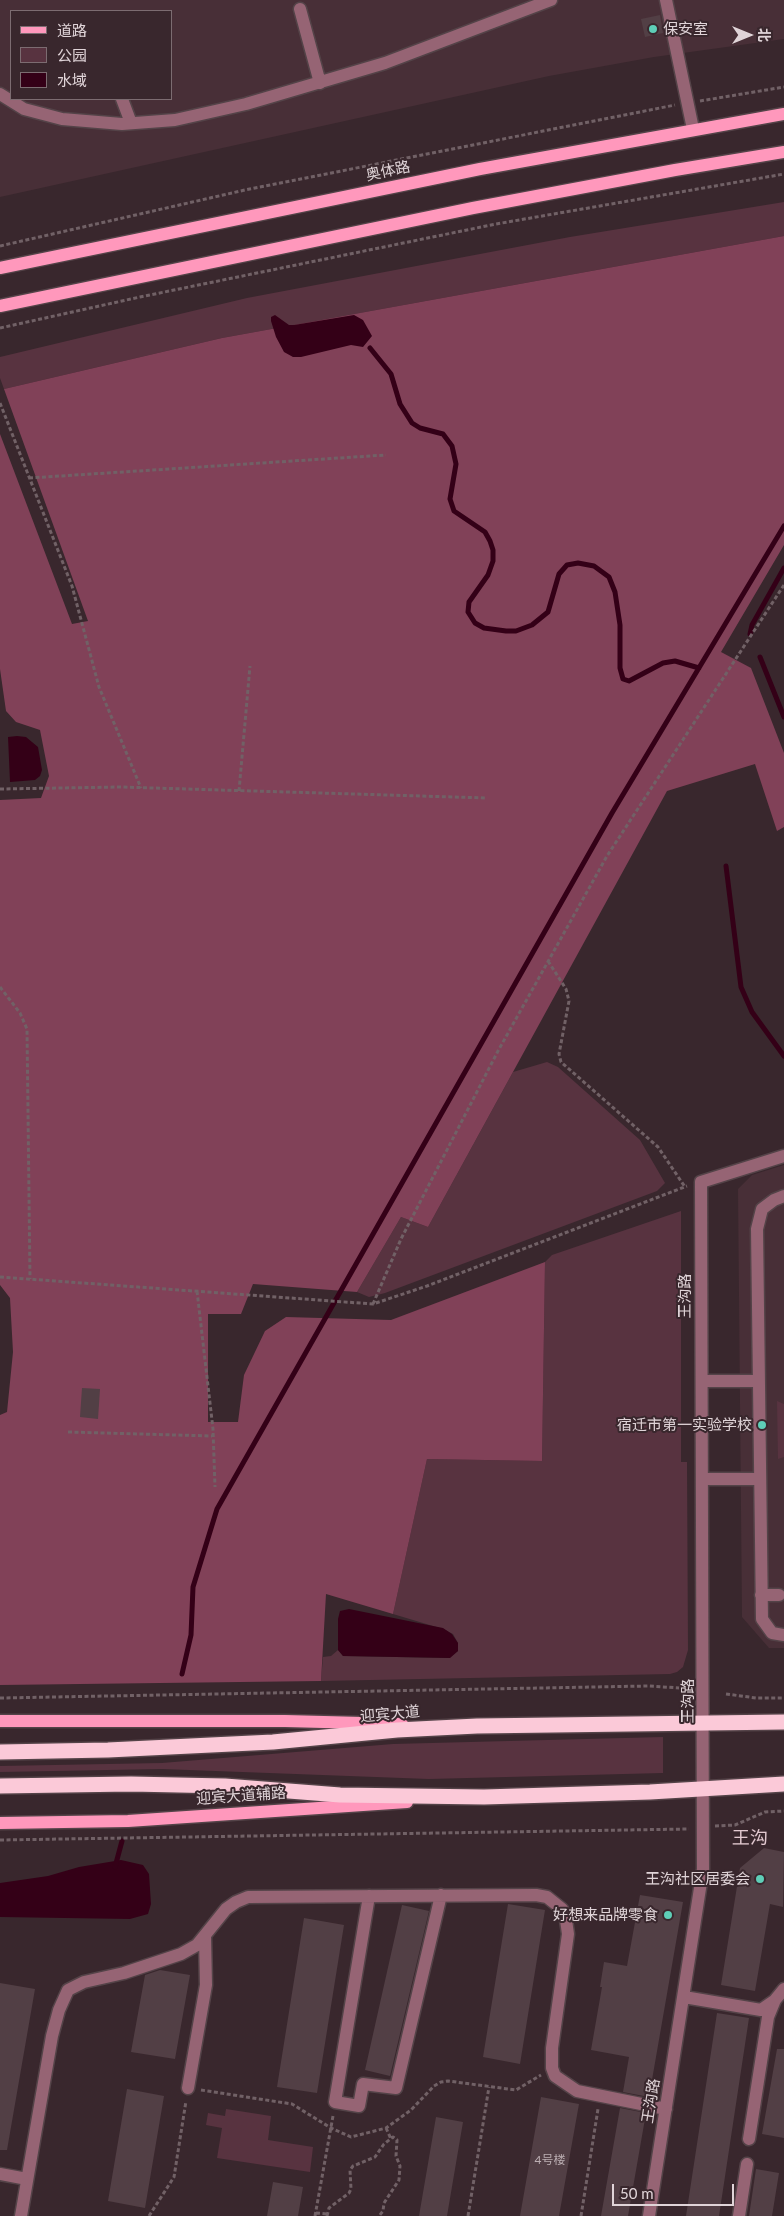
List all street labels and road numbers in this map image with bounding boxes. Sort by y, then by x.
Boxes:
street label: 奥体路 [364,158,412,184]
street label: 王沟路 [676,1274,694,1318]
street label: 王沟路 [679,1679,697,1723]
street label: 迎宾大道 [359,1702,421,1726]
street label: 迎宾大道辅路 [195,1784,287,1808]
street label: 王沟路 [639,2077,663,2125]

